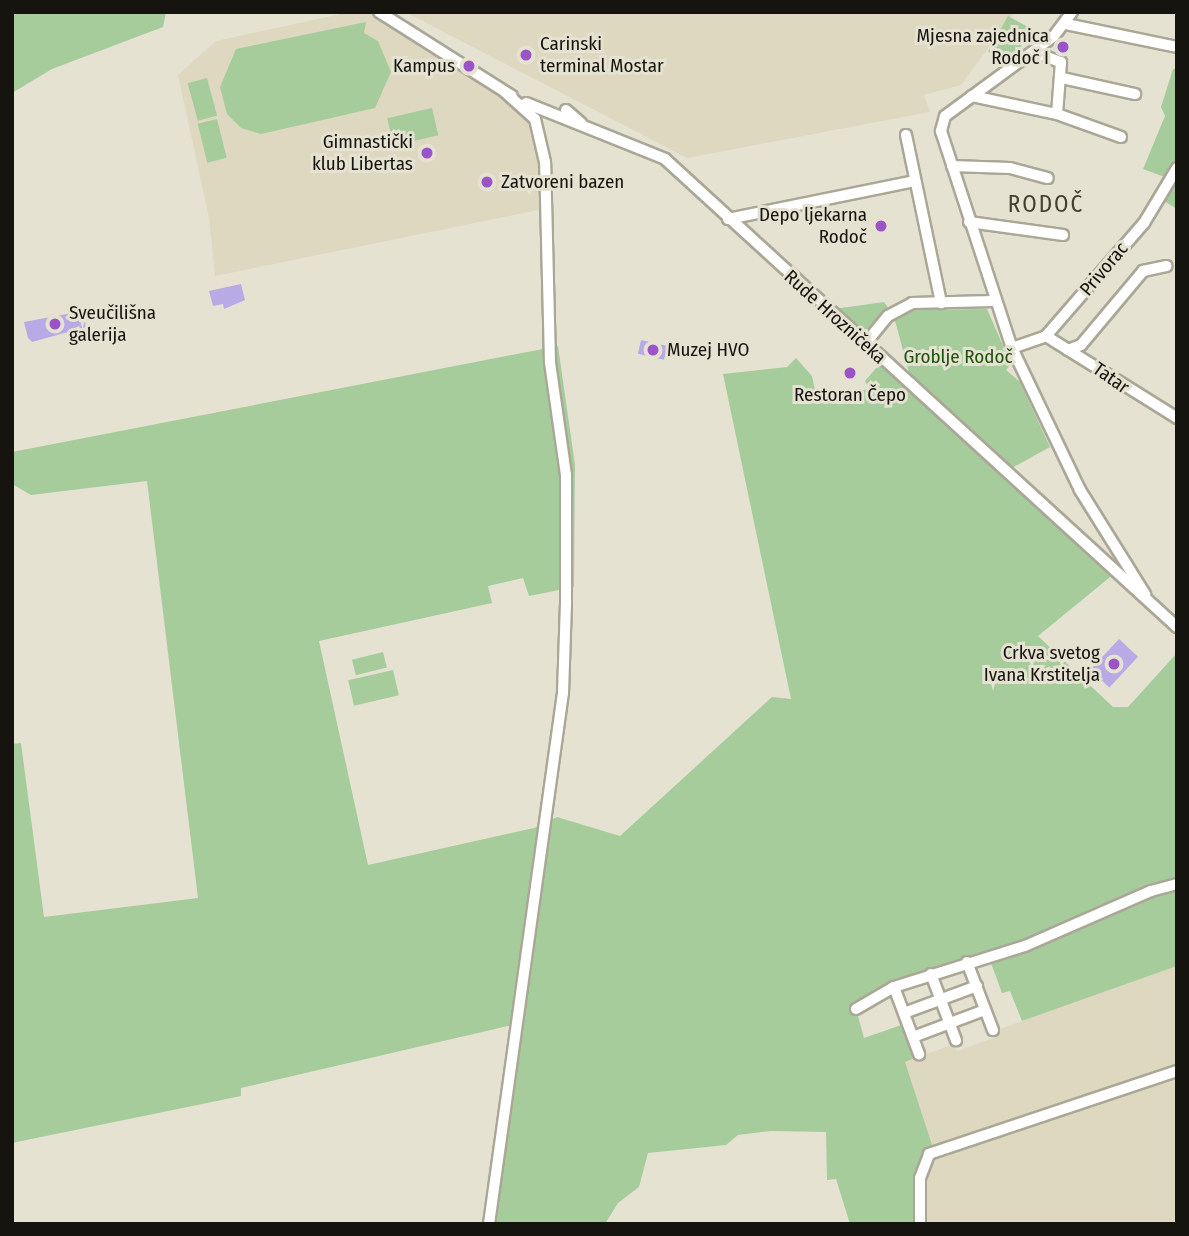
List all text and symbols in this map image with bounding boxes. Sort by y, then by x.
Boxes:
place label: Mjesna zajednica Rodoč I [917,25,1049,69]
place label: Carinski terminal Mostar [540,33,664,77]
marker: Mjesna zajednica Rodoč I [1055,39,1071,55]
marker: Carinski terminal Mostar [518,47,534,63]
place label: Kampus [393,55,455,77]
marker: Kampus [461,58,477,74]
place label: Gimnastički klub Libertas [312,131,413,175]
marker: Gimnastički klub Libertas [419,145,435,161]
place label: Zatvoreni bazen [501,171,624,193]
marker: Zatvoreni bazen [479,174,495,190]
district label: RODOČ [1008,190,1084,218]
place label: Depo ljekarna Rodoč [759,204,867,248]
marker: Depo ljekarna Rodoč [873,218,889,234]
street label: Privorac [1075,238,1133,300]
street label: Rude Hrozničeka [779,265,891,369]
place label: Sveučilišna galerija [69,302,156,346]
marker: Sveučilišna galerija [47,316,63,332]
place label: Muzej HVO [667,339,749,361]
marker: Muzej HVO [645,342,661,358]
park label: Groblje Rodoč [903,346,1013,368]
street label: Tatar [1088,357,1134,399]
marker: Restoran Čepo [842,365,858,381]
place label: Restoran Čepo [794,384,906,406]
place label: Crkva svetog Ivana Krstitelja [984,642,1100,686]
marker: Crkva svetog Ivana Krstitelja [1106,656,1122,672]

